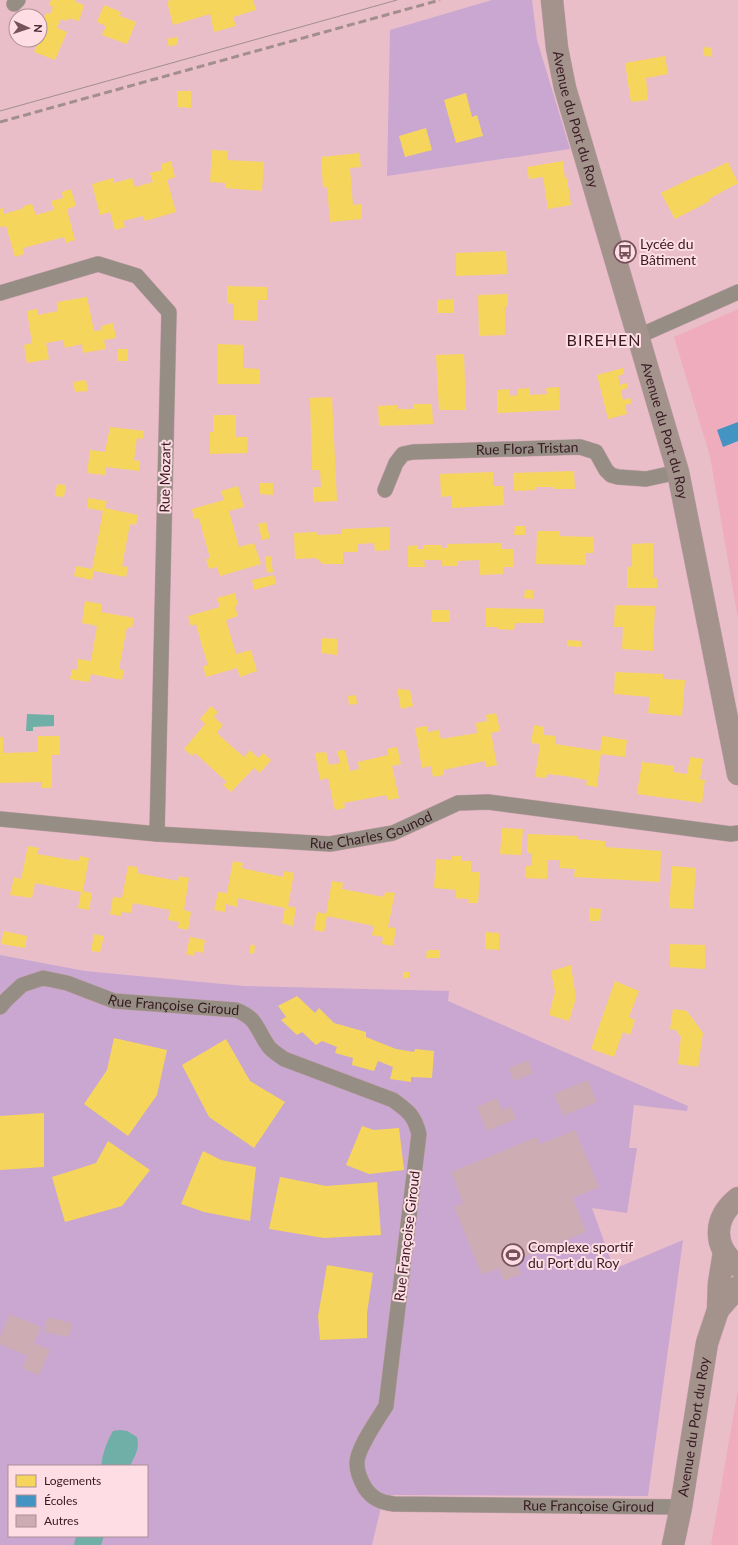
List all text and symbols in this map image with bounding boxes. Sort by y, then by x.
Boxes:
north arrow [8,8,48,48]
text: N [32,24,45,33]
street label: Avenue du Port du Roy [550,49,603,190]
place label: Lycée du Bâtiment [640,235,696,268]
bus stop icon: Lycée du Bâtiment [612,239,638,265]
district label: BIREHEN [567,330,641,349]
street label: Avenue du Port du Roy [638,360,692,501]
street label: Rue Flora Tristan [476,438,579,458]
street label: Rue Mozart [155,441,174,513]
street label: Rue Charles Gounod [309,807,435,852]
street label: Rue Françoise Giroud [106,991,240,1018]
street label: Rue Françoise Giroud [390,1170,423,1302]
place label: Complexe sportif du Port du Roy [528,1238,633,1271]
sports icon: Complexe sportif du Port du Roy [500,1242,526,1268]
street label: Avenue du Port du Roy [674,1355,713,1498]
legend [8,1465,148,1537]
text: Logements [44,1473,101,1488]
text: Écoles [44,1493,77,1508]
street label: Rue Françoise Giroud [523,1496,654,1515]
text: Autres [44,1513,79,1528]

